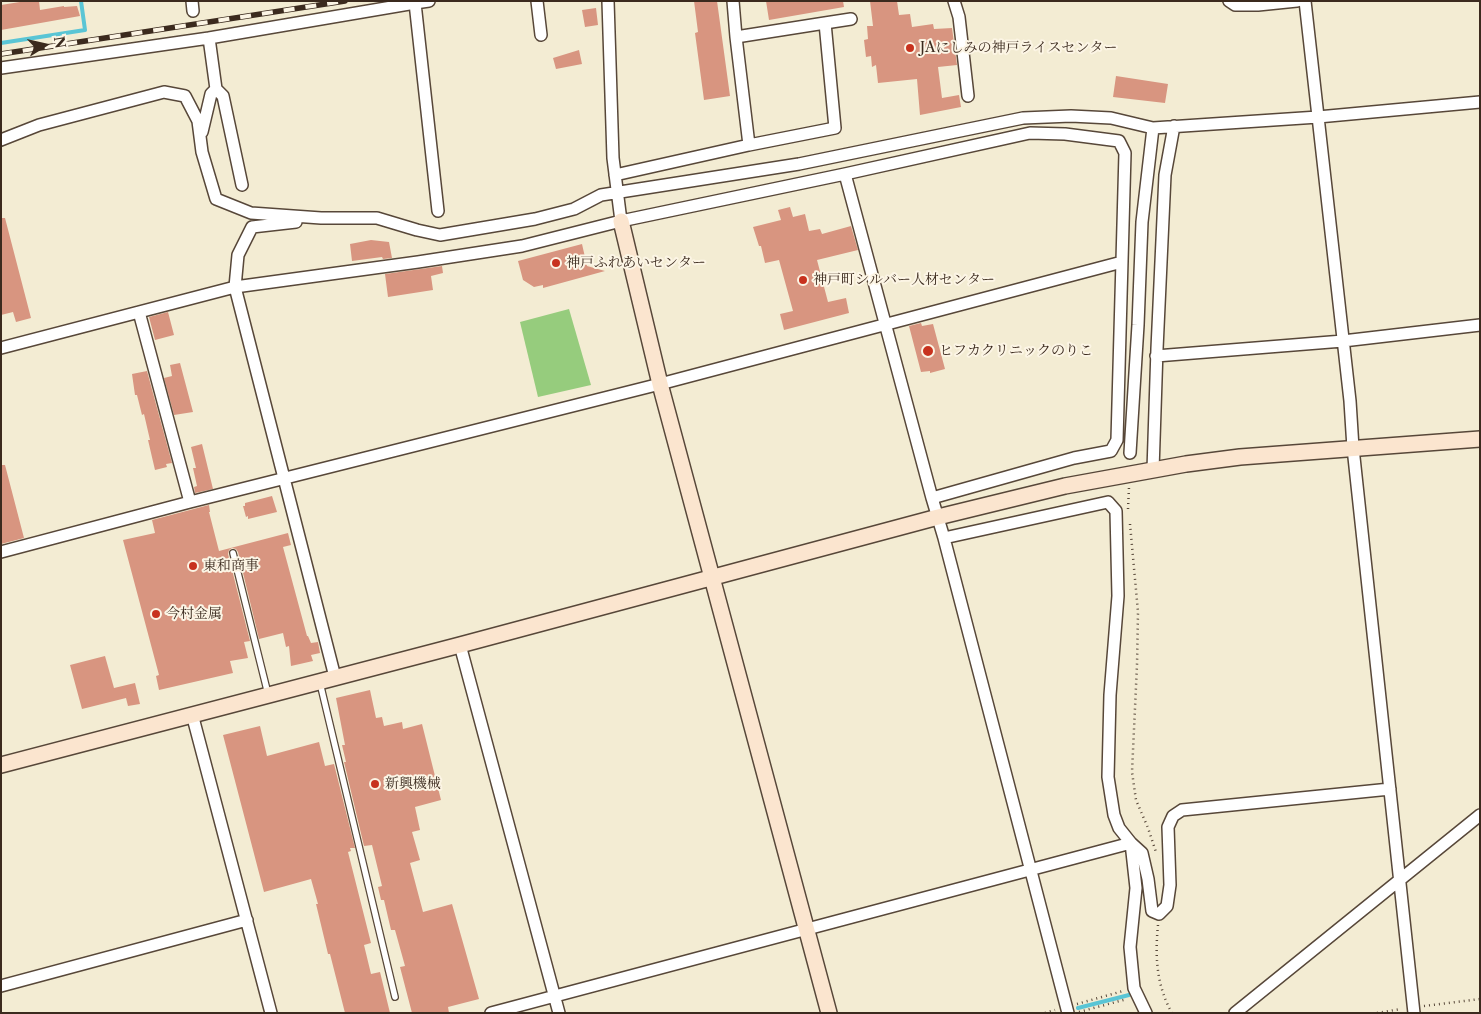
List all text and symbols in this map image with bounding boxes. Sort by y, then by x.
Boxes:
north arrow [20,20,70,70]
text: N [50,35,70,50]
place label: JAにしみの神戸ライスセンター [920,40,1117,56]
marker: JAにしみの神戸ライスセンター [904,42,916,54]
place label: 神戸ふれあいセンター [566,255,706,271]
marker: 神戸ふれあいセンター [550,257,562,269]
place label: 神戸町シルバー人材センター [813,272,995,288]
marker: 神戸町シルバー人材センター [797,274,809,286]
place label: ヒフカクリニックのりこ [939,343,1093,359]
marker: ヒフカクリニックのりこ [921,344,935,358]
place label: 東和商事 [203,558,259,574]
marker: 東和商事 [187,560,199,572]
place label: 今村金属 [166,606,222,622]
marker: 今村金属 [150,608,162,620]
place label: 新興機械 [385,776,441,792]
marker: 新興機械 [369,778,381,790]

